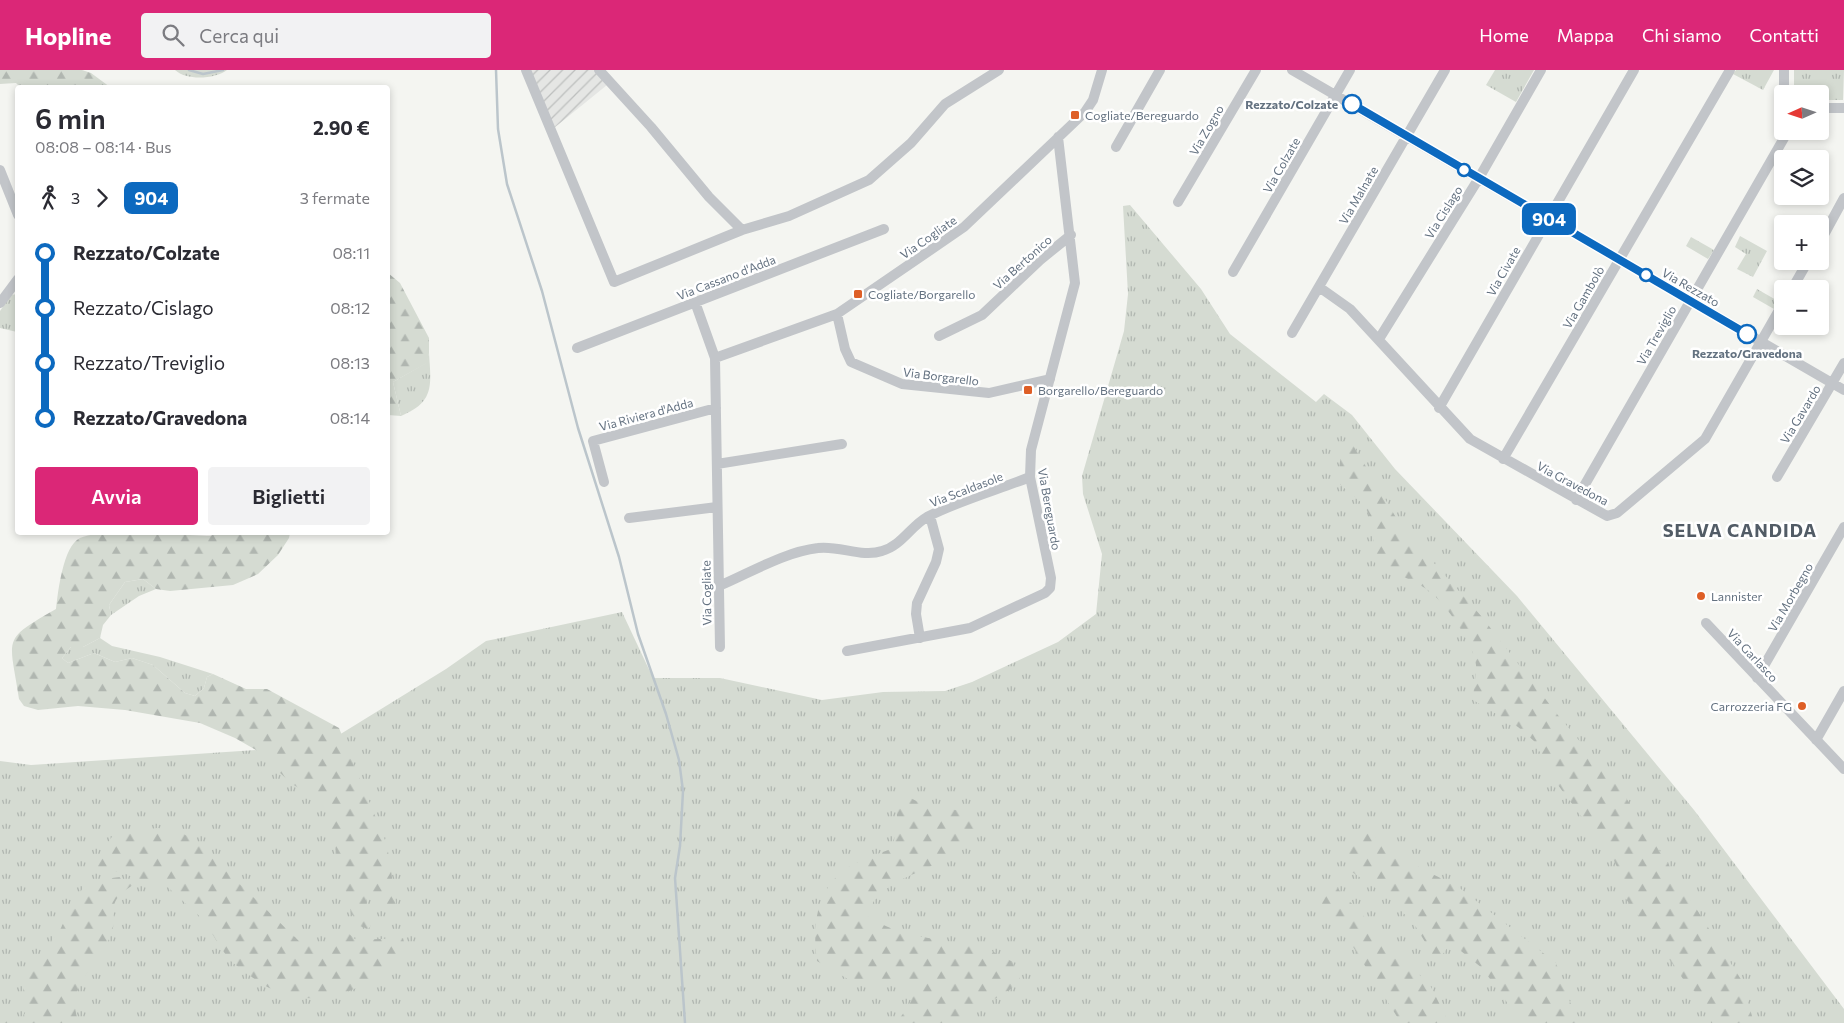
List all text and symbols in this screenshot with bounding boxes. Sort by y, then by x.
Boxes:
search box [141,13,491,58]
text: Hopline [25,21,111,50]
icon: search [159,21,187,49]
text: Cerca qui [199,24,279,47]
text: Home [1479,24,1529,46]
text: Mappa [1557,24,1614,46]
text: Chi siamo [1642,24,1721,46]
text: Contatti [1749,24,1819,46]
north arrow [1774,85,1829,140]
map controls [1774,85,1829,335]
marker: Rezzato/Colzate [1342,94,1362,114]
place label: Rezzato/Colzate [1245,97,1338,111]
text: 6 min [35,101,106,135]
street label: Via Zogno [1186,102,1226,158]
place label: Cogliate/Bereguardo [1085,108,1199,122]
marker: Cogliate/Bereguardo [1069,109,1081,121]
text: 2.90 € [313,116,370,139]
street label: Via Colzate [1260,135,1302,195]
text: 08:08 – 08:14 · Bus [35,137,171,156]
button: layers [1774,150,1829,205]
street label: Via Malnate [1336,163,1380,227]
unlabelled marker [1457,163,1471,177]
street label: Via Cislago [1421,183,1465,241]
icon: walk [35,184,63,212]
icon: forward [88,184,116,212]
text: 904 [134,187,168,209]
text: 3 [71,188,80,207]
text: 3 fermate [300,188,370,207]
line badge: 904 [1520,203,1578,235]
text: 904 [1532,208,1566,230]
street label: Via Cogliate [897,213,959,261]
button: + [1774,215,1829,270]
street label: Via Bertonico [990,232,1054,292]
text: Rezzato/Colzate [73,241,220,264]
text: 08:11 [332,243,370,262]
street label: Via Civate [1483,244,1523,298]
street label: Via Cassano d'Adda [675,252,777,302]
street label: Via Gambolò [1559,263,1607,331]
street label: Via Rezzato [1660,265,1722,309]
unlabelled marker [1639,268,1653,282]
button: − [1774,280,1829,335]
place label: Cogliate/Borgarello [868,287,975,301]
marker: Cogliate/Borgarello [852,288,864,300]
text: Rezzato/Cislago [73,296,214,319]
text: 08:12 [330,298,370,317]
street label: Via Treviglio [1633,303,1679,367]
marker: Rezzato/Gravedona [1737,324,1757,344]
place label: Rezzato/Gravedona [1692,346,1802,360]
text: Rezzato/Treviglio [73,351,225,374]
text: 08:13 [330,353,370,372]
street label: Via Borgarello [902,364,980,388]
street label: Via Gavardo [1777,382,1823,446]
place label: Borgarello/Bereguardo [1038,383,1163,397]
marker: Borgarello/Bereguardo [1022,384,1034,396]
street label: Via Riviera d'Adda [597,395,695,433]
text: Rezzato/Gravedona [73,406,247,429]
text: 08:14 [330,408,370,427]
street label: Via Gravedona [1535,458,1611,508]
button: Avvia [35,467,198,525]
button: Biglietti [208,467,370,525]
street label: Via Bereguardo [1036,467,1064,551]
street label: Via Scaldasole [927,469,1005,509]
district label: SELVA CANDIDA [1663,519,1817,541]
street label: Via Cogliate [698,560,714,626]
street label: Via Morbegno [1765,560,1815,634]
place label: Lannister [1711,589,1763,603]
marker: Lannister [1695,590,1707,602]
street label: Via Garlasco [1725,625,1781,685]
place label: Carrozzeria FG [1711,699,1792,713]
marker: Carrozzeria FG [1796,700,1808,712]

